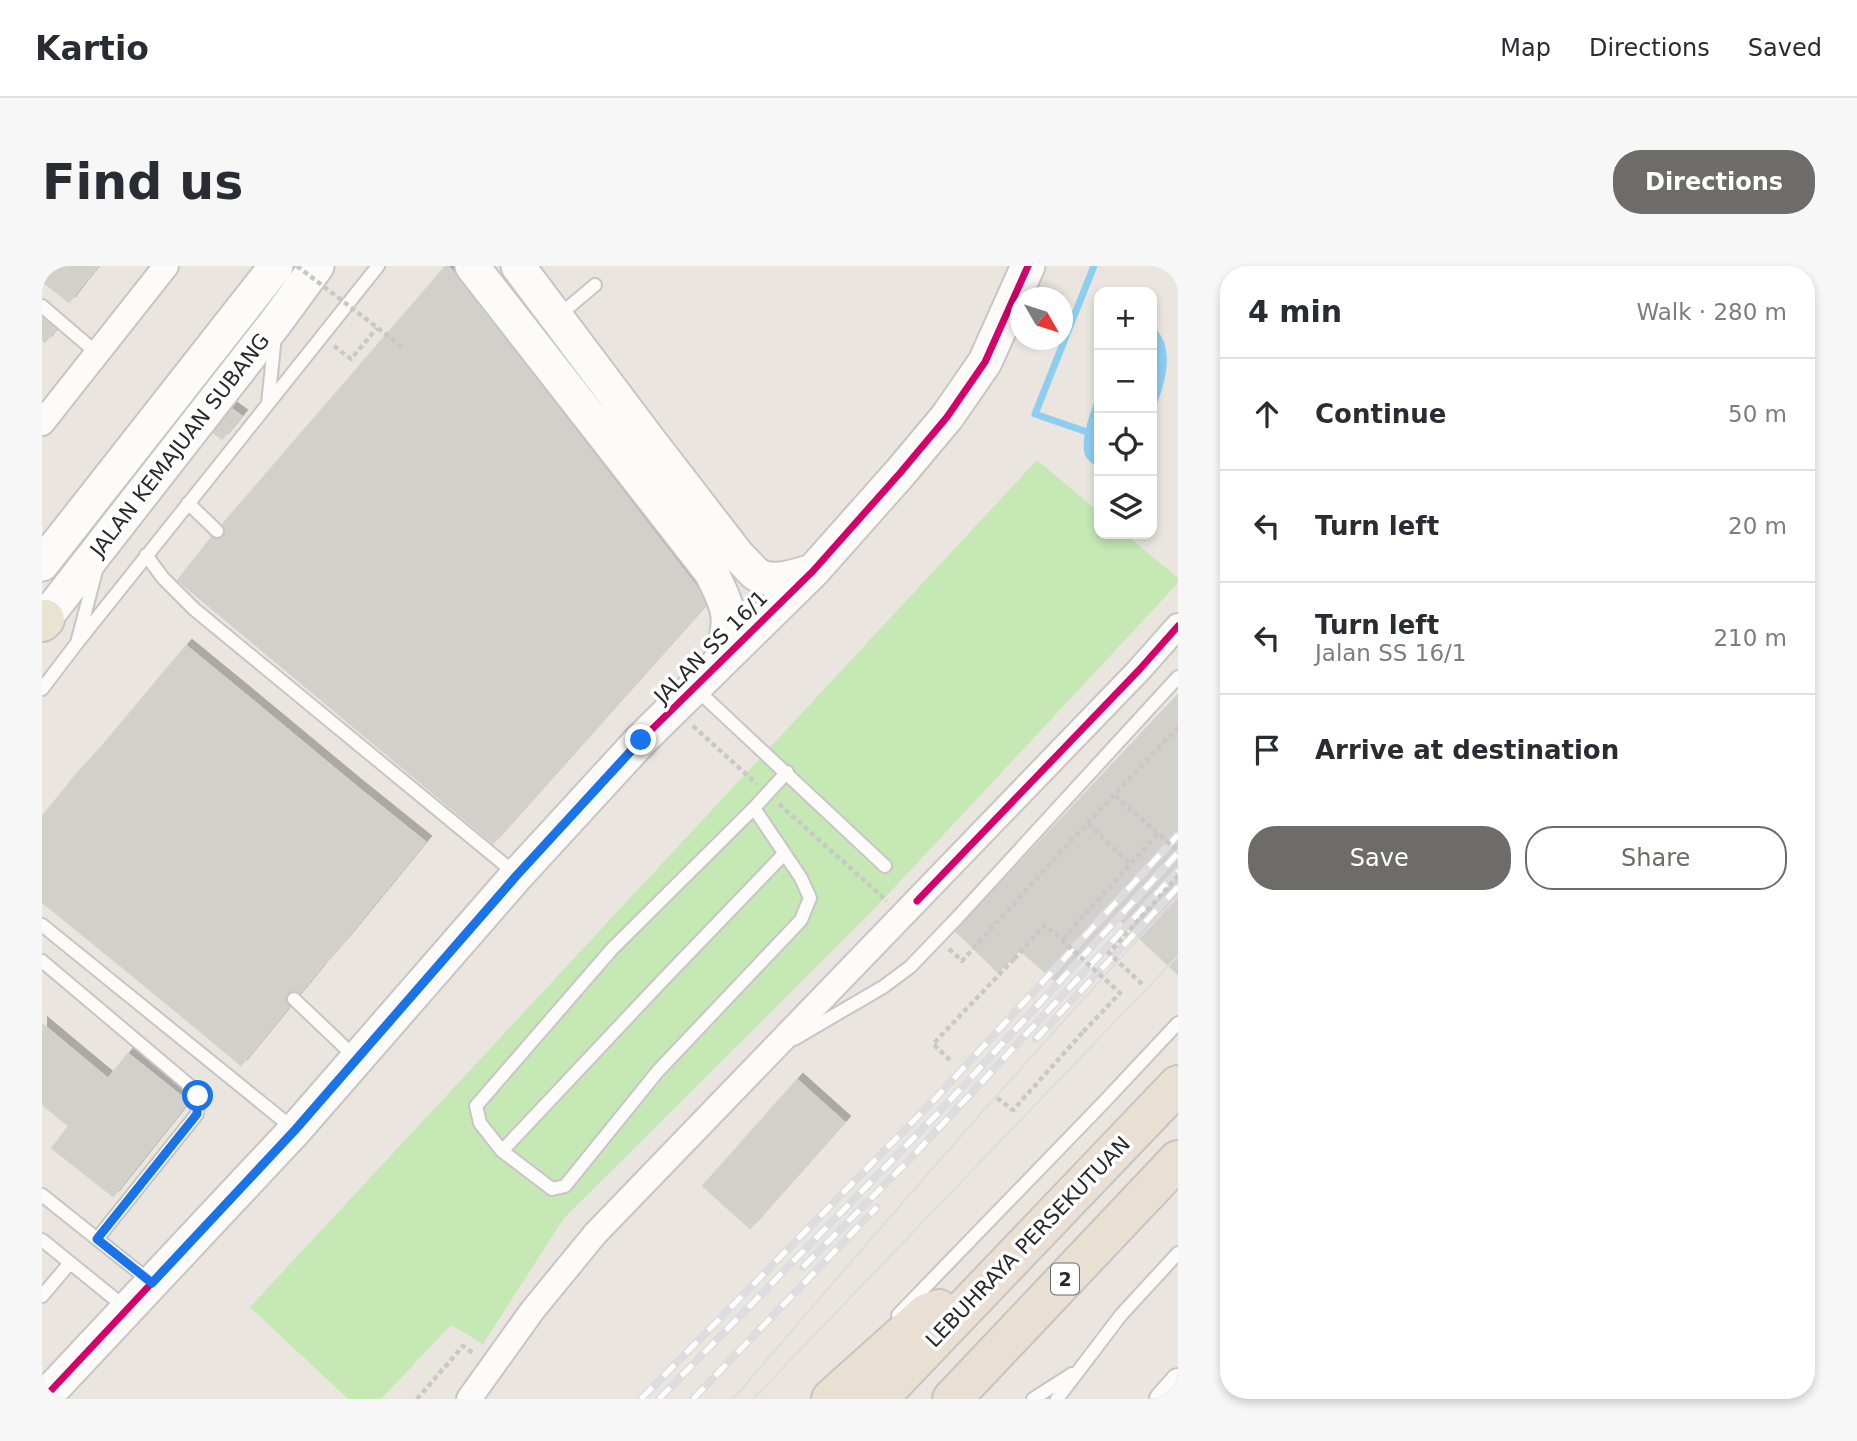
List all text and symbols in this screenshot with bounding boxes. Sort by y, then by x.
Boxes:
text: Kartio [35,29,149,68]
text: Map [1500,34,1551,62]
text: Directions [1589,34,1710,62]
text: Saved [1748,34,1822,62]
button: Directions [1613,150,1815,214]
text: Find us [42,154,243,211]
north arrow [1010,287,1073,350]
map controls [1094,287,1157,539]
button: + [1094,287,1157,350]
text: 4 min [1248,294,1342,329]
text: Walk · 280 m [1636,299,1787,325]
street label: JALAN KEMAJUAN SUBANG [84,329,275,563]
button: − [1094,350,1157,413]
icon: ahead [1248,395,1286,433]
text: Continue [1315,399,1446,429]
text: 50 m [1728,401,1787,427]
button: locate [1094,413,1157,476]
button: layers [1094,476,1157,539]
icon: left [1248,507,1286,545]
text: Turn left [1315,511,1439,541]
text: 20 m [1728,513,1787,539]
street label: JALAN SS 16/1 [648,586,772,710]
text: Turn left [1315,610,1439,640]
icon: left [1248,619,1286,657]
text: 210 m [1713,625,1787,651]
text: Jalan SS 16/1 [1315,640,1466,666]
route end [625,724,656,755]
icon: arrive [1248,731,1286,769]
text: Arrive at destination [1315,735,1619,765]
button: Save [1248,826,1511,890]
button: Share [1525,826,1787,890]
route start [182,1080,213,1111]
street label: LEBUHRAYA PERSEKUTUAN [921,1132,1135,1352]
road number: 2 [1051,1264,1079,1294]

